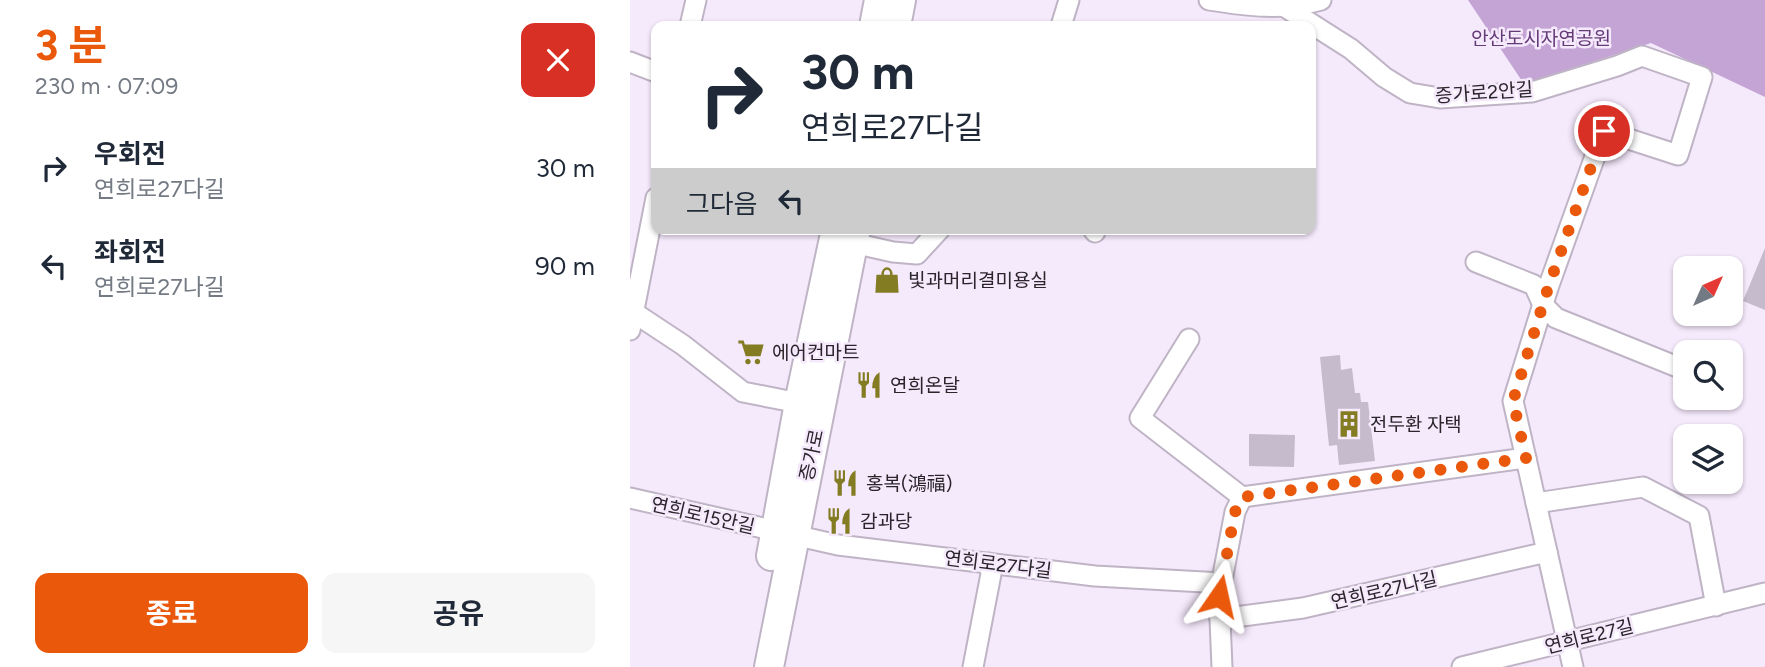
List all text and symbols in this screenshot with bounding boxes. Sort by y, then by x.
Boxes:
text: 3 분 [35,20,107,71]
button: close [521,23,595,97]
park label: 안산도시자연공원 [1471,27,1611,50]
text: 30 m [801,42,914,101]
icon: right [686,49,777,140]
text: 230 m · 07:09 [35,72,178,100]
street label: 증가로2안길 [1434,78,1534,107]
pin [1574,101,1634,161]
text: 연희로27다길 [801,109,983,147]
icon: arrive [1585,112,1623,150]
text: 우회전 [94,138,166,170]
icon: right [35,149,73,187]
text: 30 m [536,152,595,184]
text: 연희로27다길 [94,175,225,203]
icon: left [772,182,810,220]
text: 그다음 [686,188,758,220]
text: 좌회전 [94,236,166,268]
icon: left [35,247,73,285]
text: 90 m [535,250,595,282]
north arrow [1673,256,1743,326]
map controls [1673,256,1743,494]
shop icon: 빛과머리결미용실 [872,265,902,295]
place label: 빛과머리결미용실 [908,269,1048,292]
text: 연희로27나길 [94,273,225,301]
supermarket icon: 에어컨마트 [736,337,766,367]
button: search [1673,340,1743,410]
place label: 에어컨마트 [772,341,859,364]
restaurant icon: 연희온달 [854,370,884,400]
place label: 연희온달 [890,374,960,397]
building icon: 전두환 자택 [1334,409,1364,439]
place label: 전두환 자택 [1370,413,1462,436]
button: layers [1673,424,1743,494]
street label: 증가로 [795,427,828,483]
restaurant icon: 홍복(鴻福) [830,468,860,498]
place label: 홍복(鴻福) [866,472,952,495]
street label: 연희로15안길 [649,492,757,539]
restaurant icon: 감과당 [824,506,854,536]
place label: 감과당 [860,510,912,533]
street label: 연희로27다길 [943,546,1053,583]
position arrow [1182,559,1256,633]
street label: 연희로27나길 [1329,567,1439,614]
button: 종료 [35,573,308,653]
button: 공유 [322,573,595,653]
street label: 연희로27길 [1542,614,1636,659]

